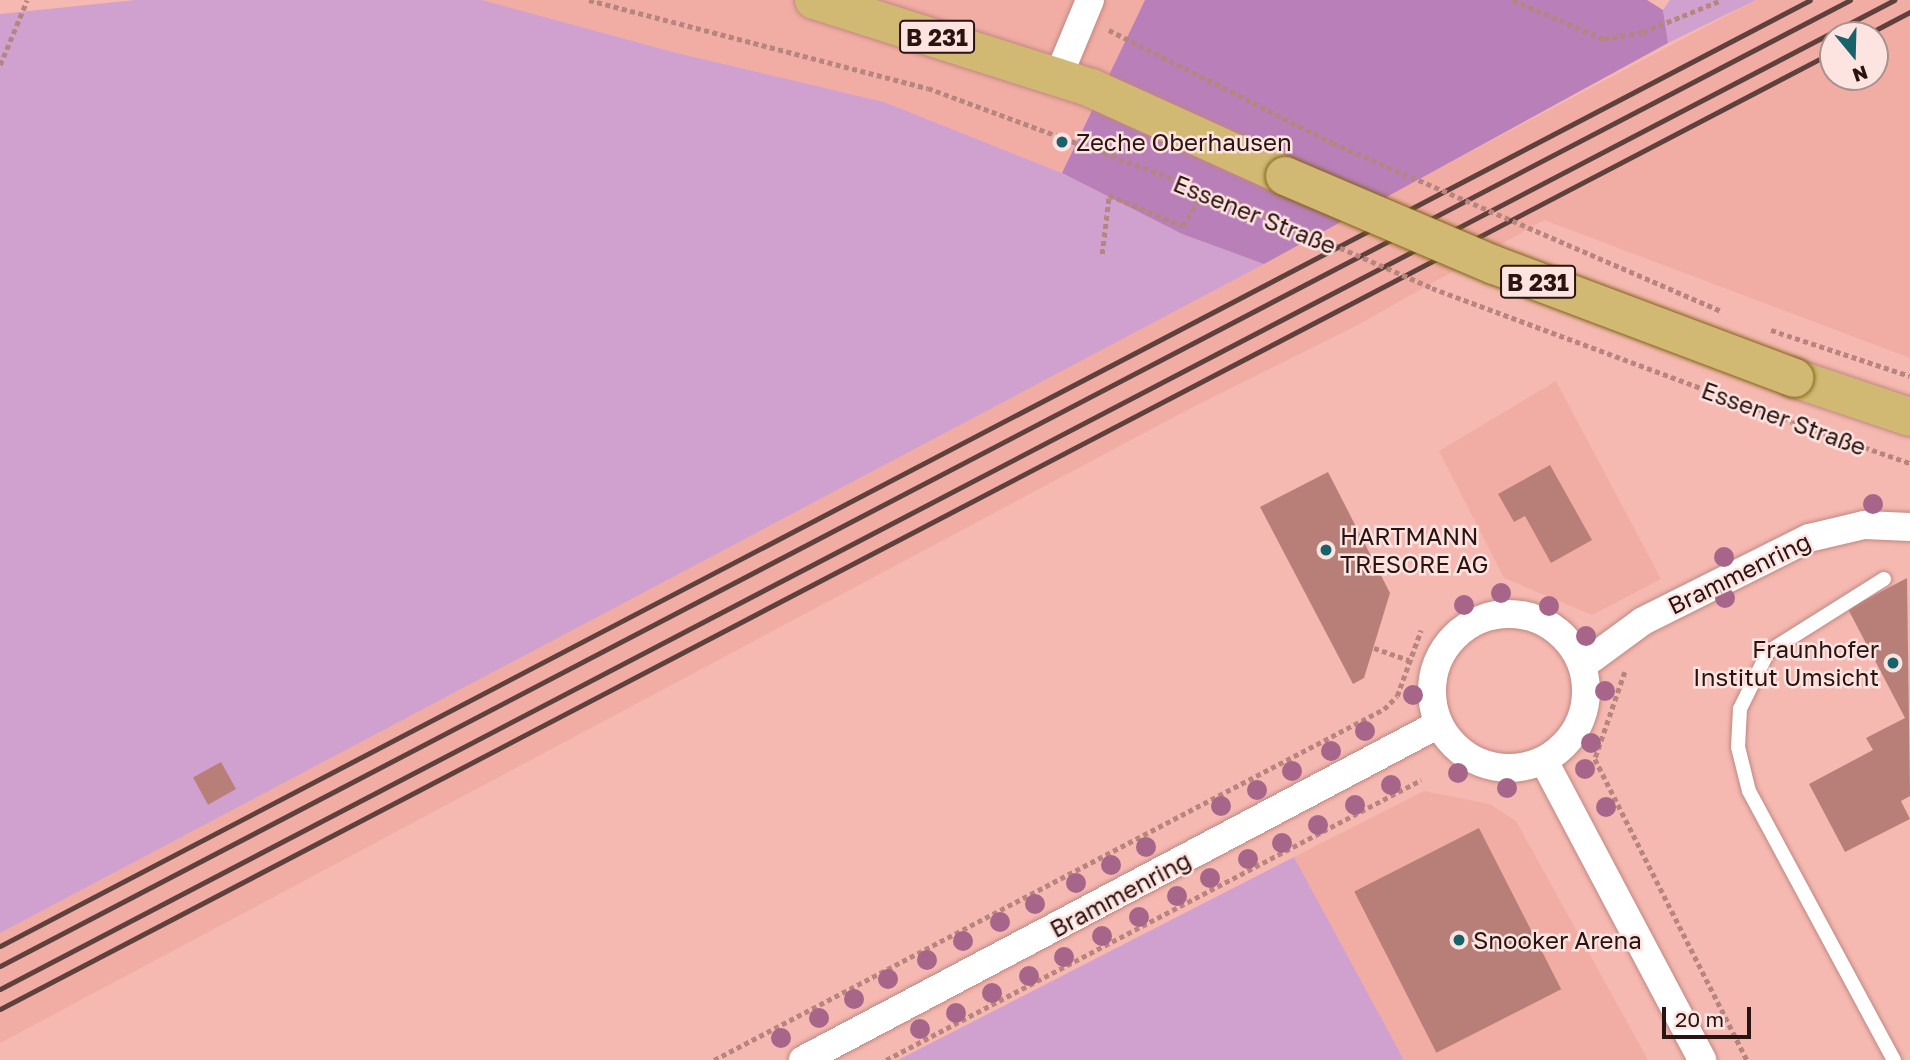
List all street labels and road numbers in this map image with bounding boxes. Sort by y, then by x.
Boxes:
road number: B 231 [898,18,976,56]
street label: Essener Straße [1169,168,1341,260]
road number: B 231 [1500,262,1576,302]
street label: Essener Straße [1698,375,1870,461]
street label: Brammenring [1663,526,1815,620]
street label: Brammenring [1045,845,1195,943]

